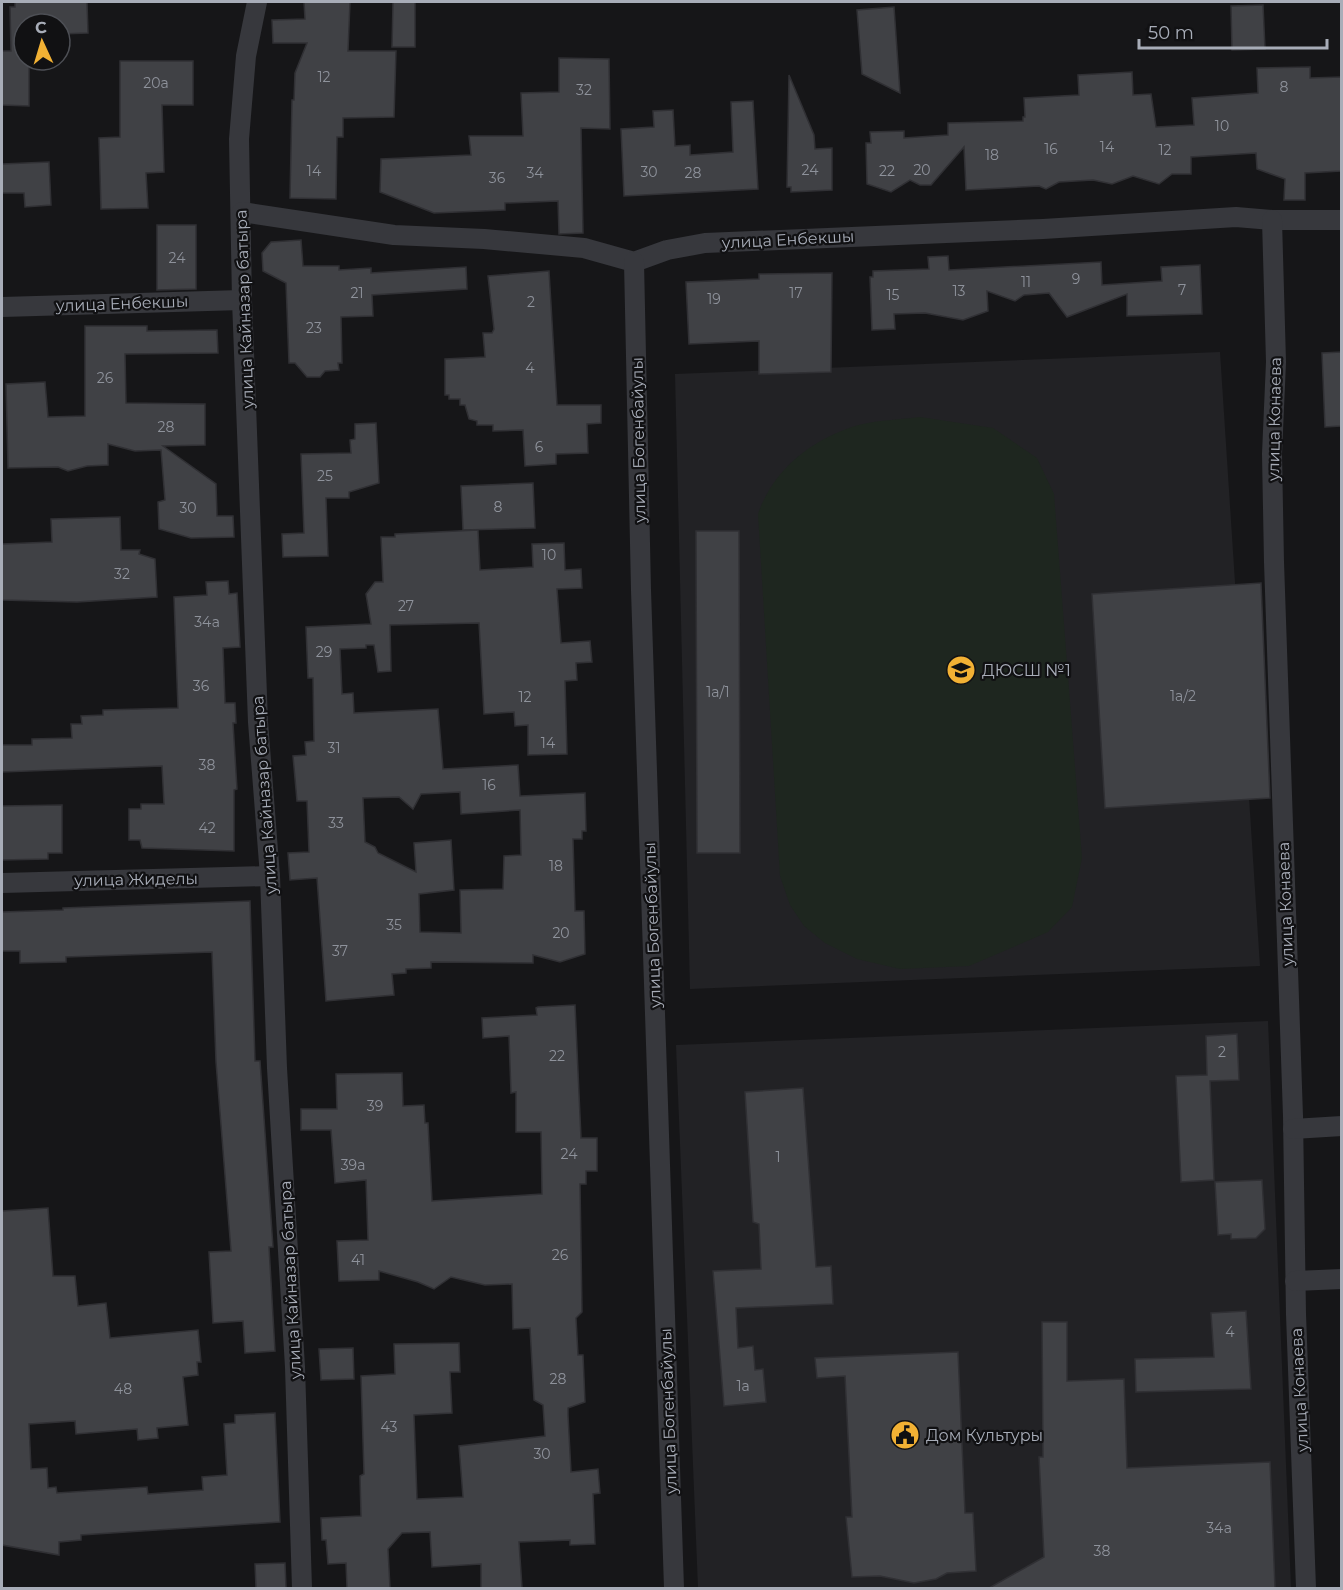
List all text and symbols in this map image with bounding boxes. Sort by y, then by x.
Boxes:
north arrow [12,12,72,72]
scale bar [1139,12,1326,50]
text: С [35,18,48,37]
text: 50 m [1148,22,1194,44]
house number: 12 [317,68,331,86]
house number: 20а [143,74,169,92]
house number: 8 [1280,78,1289,96]
house number: 32 [576,81,592,99]
house number: 10 [1215,117,1229,135]
house number: 14 [1100,138,1115,156]
house number: 16 [1044,140,1058,158]
house number: 12 [1158,141,1172,159]
house number: 18 [985,146,999,164]
house number: 24 [802,161,819,179]
house number: 20 [913,161,931,179]
house number: 14 [307,162,322,180]
house number: 22 [879,162,895,180]
house number: 30 [640,163,658,181]
house number: 34 [526,164,544,182]
house number: 28 [685,164,702,182]
house number: 36 [489,169,506,187]
street label: улица Кайназар батыра [232,209,257,410]
street label: улица Енбекшы [720,227,855,253]
house number: 24 [169,249,186,267]
house number: 9 [1072,270,1080,288]
house number: 11 [1021,273,1031,291]
house number: 7 [1178,281,1186,299]
house number: 13 [953,282,966,300]
house number: 21 [350,284,364,302]
house number: 17 [789,284,803,302]
house number: 15 [887,286,900,304]
house number: 19 [707,290,721,308]
street label: улица Енбекшы [54,292,189,315]
house number: 2 [527,293,535,311]
house number: 23 [306,319,322,337]
street label: улица Богенбайулы [628,357,649,524]
street label: улица Конаева [1264,357,1285,482]
house number: 4 [525,359,535,377]
house number: 26 [97,369,114,387]
house number: 28 [158,418,175,436]
house number: 6 [535,438,544,456]
house number: 25 [317,467,333,485]
house number: 8 [494,498,503,516]
house number: 30 [179,499,197,517]
house number: 10 [542,546,556,564]
house number: 32 [114,565,130,583]
house number: 27 [398,597,414,615]
house number: 34а [194,613,220,631]
house number: 29 [316,643,332,661]
school or university icon: ДЮСШ №1 [945,654,977,686]
place label: ДЮСШ №1 [982,661,1071,680]
house number: 36 [193,677,210,695]
house number: 1а/1 [706,683,730,701]
house number: 1а/2 [1170,687,1196,705]
house number: 12 [518,688,532,706]
street label: улица Кайназар батыра [248,695,281,896]
house number: 14 [541,734,556,752]
house number: 31 [328,739,340,757]
house number: 38 [199,756,215,774]
house number: 16 [482,776,496,794]
house number: 33 [328,814,344,832]
house number: 42 [198,819,216,837]
street label: улица Богенбайулы [640,842,665,1009]
street label: улица Конаева [1274,842,1297,967]
house number: 18 [549,857,563,875]
street label: улица Жиделы [73,869,198,890]
house number: 35 [386,916,402,934]
house number: 20 [552,924,570,942]
house number: 37 [332,942,348,960]
house number: 2 [1218,1043,1226,1061]
house number: 22 [549,1047,565,1065]
house number: 39 [367,1097,383,1115]
house number: 24 [561,1145,578,1163]
house number: 1 [775,1148,781,1166]
house number: 39а [341,1156,365,1174]
street label: улица Кайназар батыра [276,1180,305,1381]
house number: 26 [552,1246,569,1264]
house number: 41 [351,1251,365,1269]
house number: 4 [1225,1323,1235,1341]
street label: улица Конаева [1287,1327,1312,1453]
street label: улица Богенбайулы [656,1328,681,1495]
house number: 28 [550,1370,567,1388]
house number: 1а [736,1377,750,1395]
house number: 48 [114,1380,132,1398]
house number: 43 [381,1418,398,1436]
public building icon: Дом Культуры [889,1419,921,1451]
place label: Дом Культуры [926,1426,1043,1445]
house number: 30 [533,1445,551,1463]
house number: 34а [1206,1519,1232,1537]
house number: 38 [1094,1542,1110,1560]

